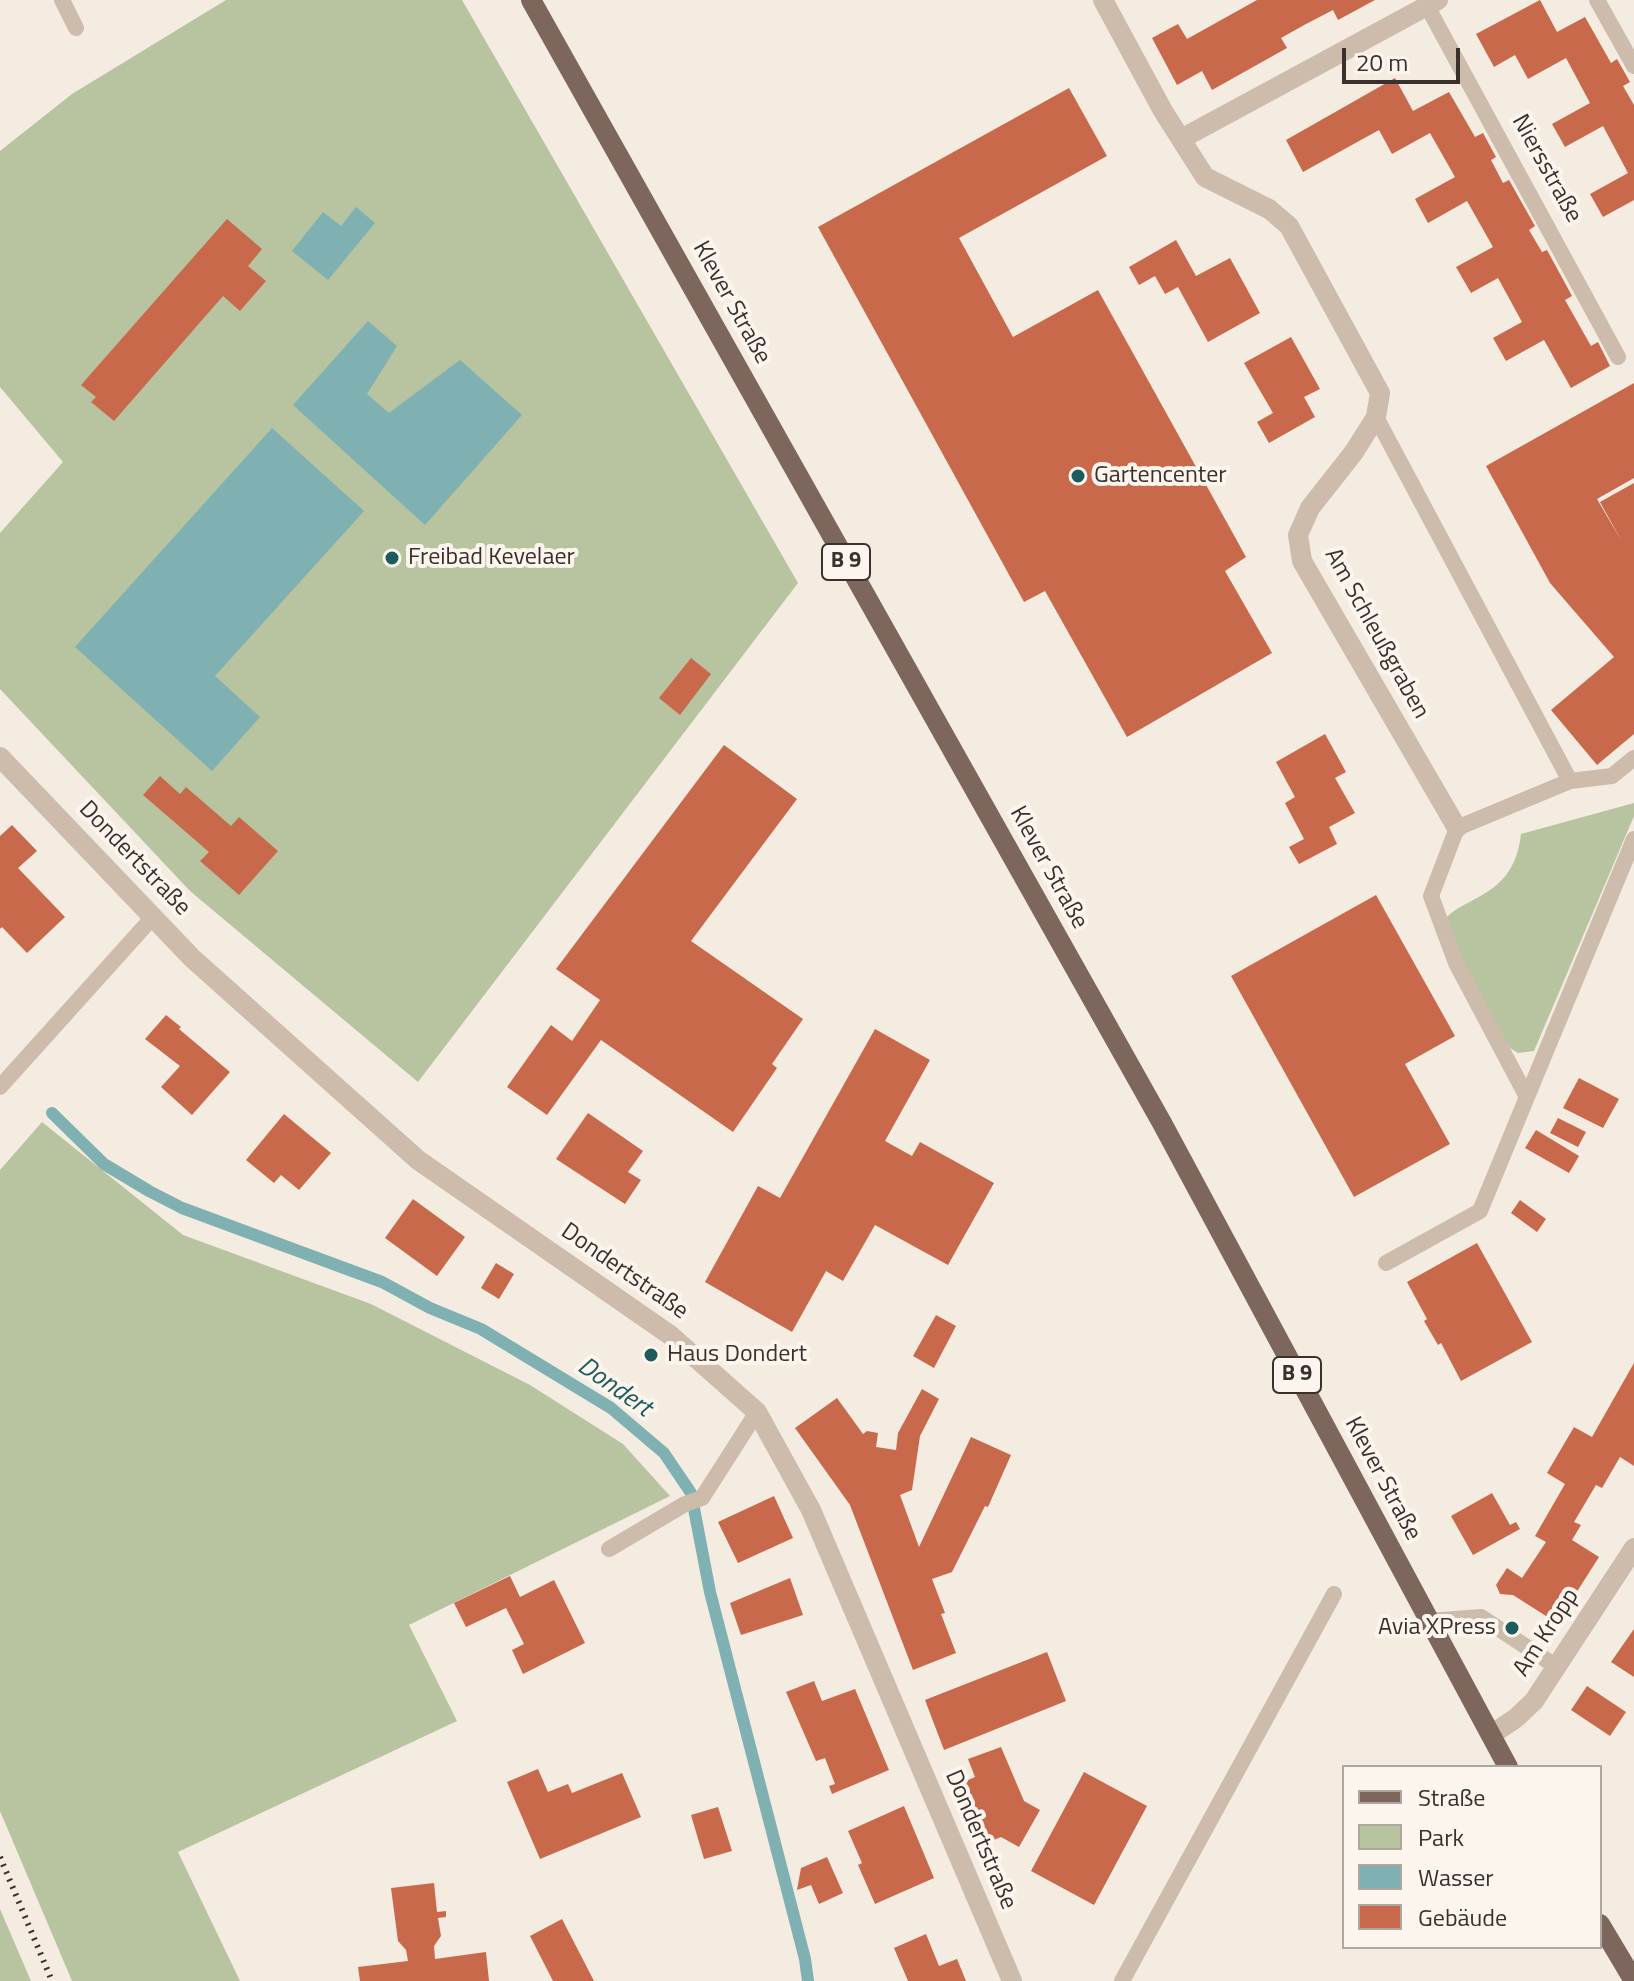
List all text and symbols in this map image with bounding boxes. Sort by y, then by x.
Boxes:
scale bar [1346,32,1464,82]
text: 20 m [1356,44,1408,80]
street label: Niersstraße [1505,110,1587,228]
street label: Klever Straße [686,237,776,369]
place label: Gartencenter [1094,462,1227,490]
marker: Gartencenter [1069,467,1087,485]
place label: Freibad Kevelaer [408,544,575,572]
road number: B 9 [822,544,870,580]
street label: Am Schleußgraben [1317,544,1435,724]
marker: Freibad Kevelaer [383,549,401,567]
street label: Dondertstraße [72,796,196,922]
street label: Klever Straße [1003,802,1093,934]
street label: Dondertstraße [555,1218,693,1326]
place label: Haus Dondert [667,1341,807,1369]
marker: Haus Dondert [642,1346,660,1364]
water label: Dondert [571,1351,657,1425]
road number: B 9 [1273,1357,1321,1393]
street label: Klever Straße [1337,1412,1427,1546]
street label: Am Kropp [1508,1584,1586,1682]
place label: Avia XPress [1378,1614,1496,1642]
marker: Avia XPress [1503,1619,1521,1637]
legend [1342,1765,1602,1949]
street label: Dondertstraße [938,1766,1022,1914]
text: Straße [1418,1779,1485,1815]
text: Park [1418,1819,1464,1855]
text: Wasser [1418,1859,1494,1895]
text: Gebäude [1418,1899,1507,1935]

